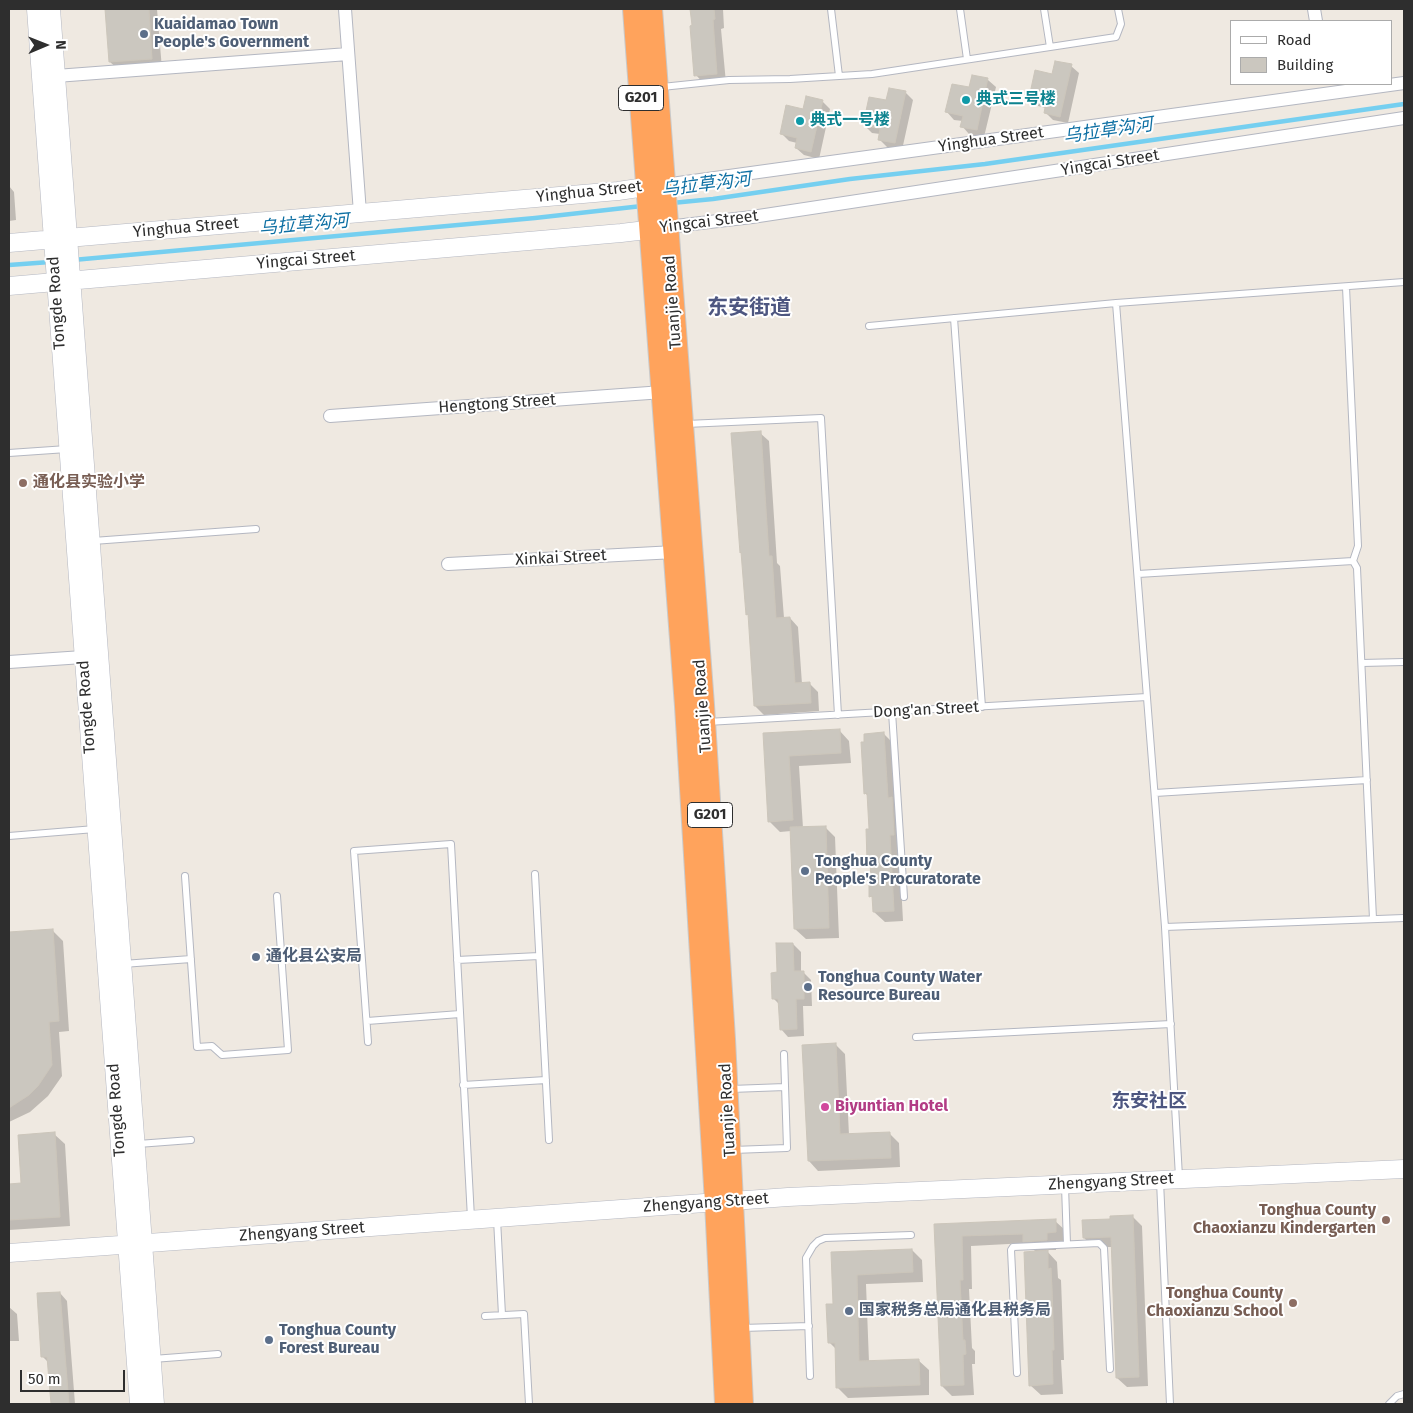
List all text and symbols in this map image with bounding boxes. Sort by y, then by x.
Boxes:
place label: Kuaidamao Town People's Government [154,15,309,53]
north arrow [20,20,70,70]
legend [1230,20,1393,85]
marker: Kuaidamao Town People's Government [138,28,150,40]
text: Road [1277,31,1312,49]
text: N [52,40,69,50]
text: Building [1277,56,1333,74]
road number: G201 [618,86,664,110]
place label: 典式三号楼 [976,90,1056,110]
marker: 典式三号楼 [960,94,972,106]
place label: 典式一号楼 [810,111,890,131]
water label: 乌拉草沟河 [1062,114,1154,148]
marker: 典式一号楼 [794,115,806,127]
street label: Yinghua Street [937,123,1045,157]
street label: Yingcai Street [1060,146,1160,180]
water label: 乌拉草沟河 [660,169,752,201]
street label: Yinghua Street [535,177,643,207]
street label: Yingcai Street [659,206,759,238]
water label: 乌拉草沟河 [258,210,350,240]
street label: Yinghua Street [132,214,240,242]
street label: Yingcai Street [256,246,356,274]
street label: Tuanjie Road [660,255,686,349]
street label: Tongde Road [44,256,70,350]
district label: 东安街道 [707,295,791,321]
street label: Hengtong Street [438,390,556,418]
place label: 通化县实验小学 [33,473,145,493]
marker: 通化县实验小学 [17,477,29,489]
street label: Xinkai Street [515,546,607,570]
street label: Tuanjie Road [690,659,716,753]
street label: Tongde Road [74,660,100,754]
street label: Dong'an Street [872,698,980,722]
road number: G201 [688,802,732,828]
place label: Tonghua County People's Procuratorate [815,852,981,890]
marker: Tonghua County People's Procuratorate [799,865,811,877]
place label: 通化县公安局 [266,947,362,967]
marker: 通化县公安局 [250,951,262,963]
place label: Tonghua County Water Resource Bureau [818,968,982,1006]
marker: Tonghua County Water Resource Bureau [802,981,814,993]
street label: Tongde Road [104,1063,130,1157]
street label: Tuanjie Road [716,1063,740,1157]
district label: 东安社区 [1111,1091,1187,1113]
place label: Biyuntian Hotel [835,1097,948,1117]
marker: Biyuntian Hotel [819,1101,831,1113]
street label: Zhengyang Street [1048,1169,1174,1195]
street label: Zhengyang Street [643,1189,769,1217]
place label: Tonghua County Chaoxianzu Kindergarten [1193,1201,1376,1239]
marker: Tonghua County Chaoxianzu Kindergarten [1380,1214,1392,1226]
street label: Zhengyang Street [239,1218,365,1246]
place label: Tonghua County Chaoxianzu School [1147,1284,1283,1322]
marker: Tonghua County Chaoxianzu School [1287,1297,1299,1309]
place label: 国家税务总局通化县税务局 [859,1301,1051,1321]
marker: 国家税务总局通化县税务局 [843,1305,855,1317]
place label: Tonghua County Forest Bureau [279,1321,396,1359]
marker: Tonghua County Forest Bureau [263,1334,275,1346]
scale bar [22,1360,128,1392]
text: 50 m [28,1370,61,1388]

